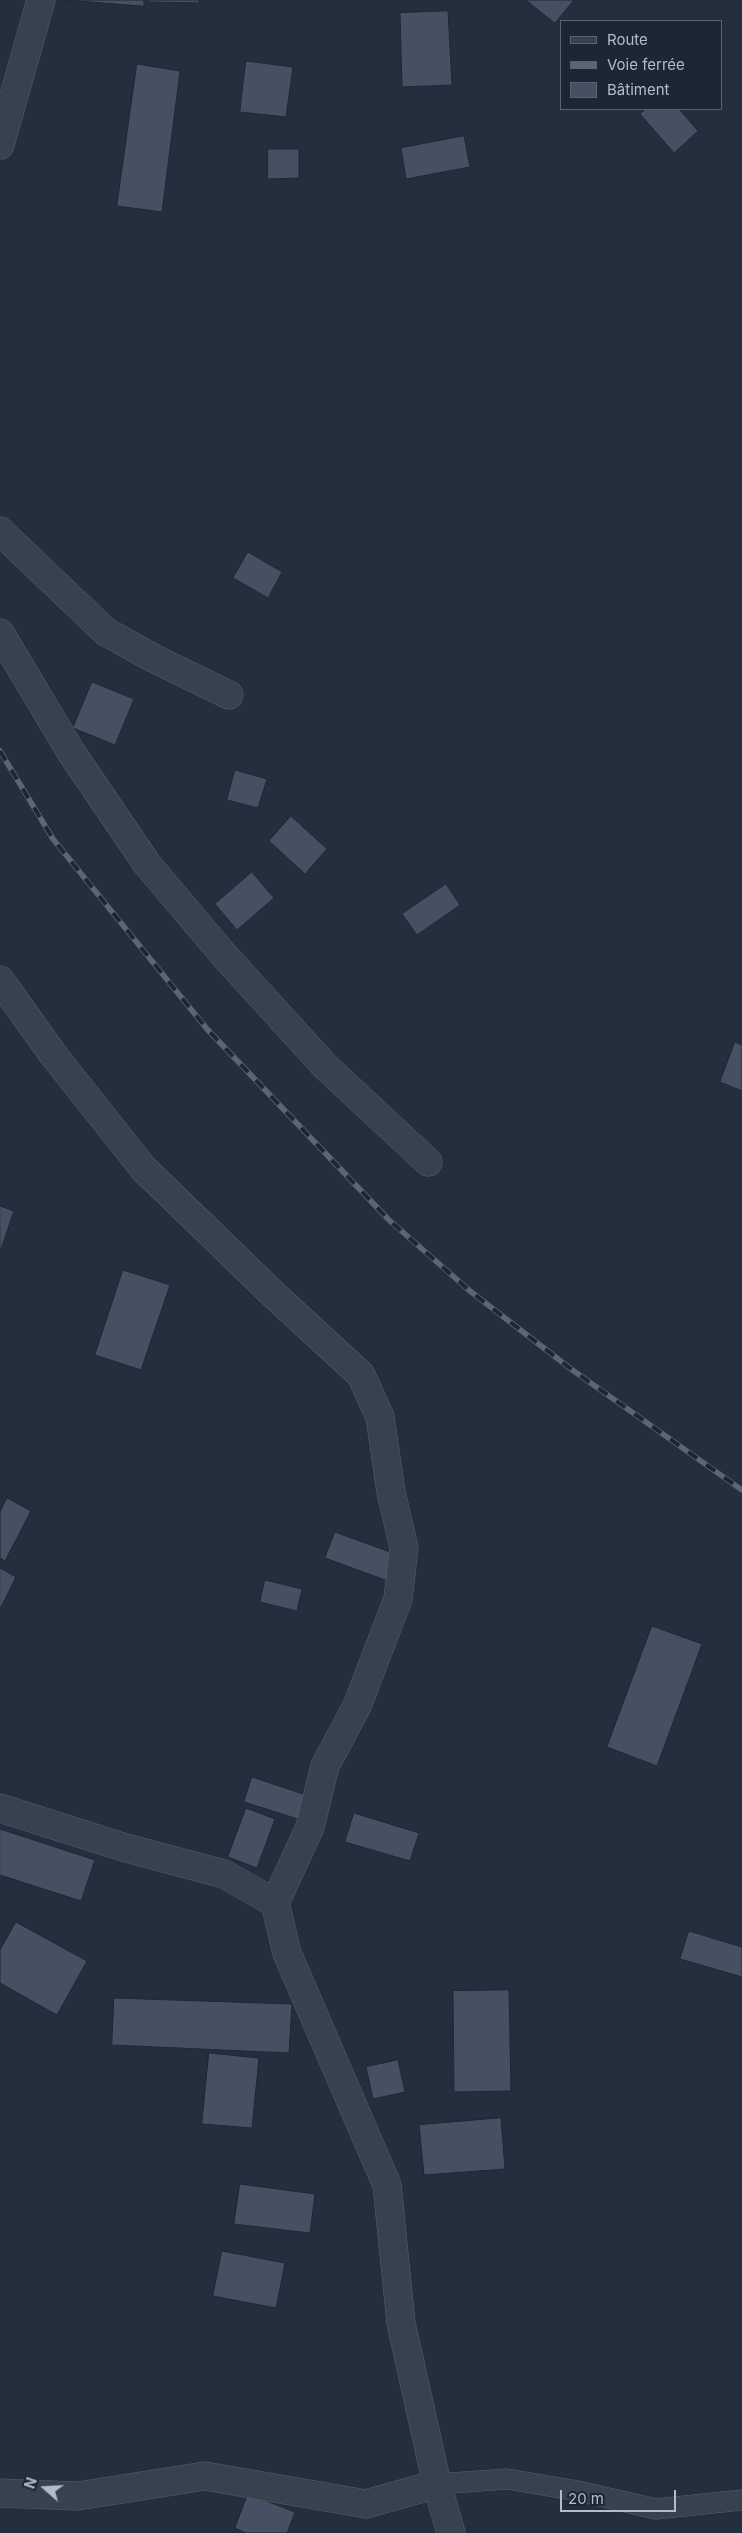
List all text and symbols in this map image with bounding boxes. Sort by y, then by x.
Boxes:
legend [560,20,722,110]
text: Route [607,30,648,49]
text: Voie ferrée [607,55,685,74]
text: Bâtiment [607,80,669,99]
north arrow [20,2463,70,2513]
text: N [21,2475,40,2491]
scale bar [562,2480,678,2512]
text: 20 m [568,2489,604,2508]

